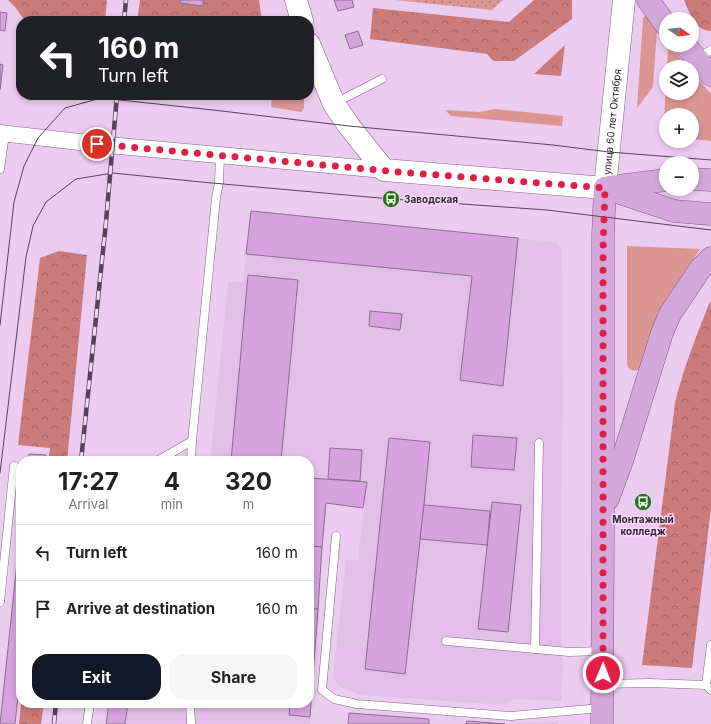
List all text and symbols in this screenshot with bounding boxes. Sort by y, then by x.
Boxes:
north arrow [659,12,699,52]
map controls [659,12,699,196]
text: 160 m [98,31,179,65]
icon: left [32,32,84,84]
button: layers [659,60,699,100]
text: Turn left [98,65,168,86]
street label: улица 60 лет Октября [600,68,623,176]
button: + [659,108,699,148]
pin [80,127,114,161]
icon: arrive [86,133,108,155]
button: − [659,156,699,196]
bus stop icon: Заводская [381,189,401,209]
place label: Заводская [404,193,458,205]
text: 17:27 [58,467,119,496]
text: 4 [164,467,180,496]
text: 320 [225,467,272,496]
bus stop icon: Монтажный колледж [633,492,653,512]
text: Arrival [68,496,108,512]
text: min [161,496,183,512]
text: m [243,496,254,512]
place label: Монтажный колледж [612,513,674,537]
icon: left [32,542,54,564]
text: Turn left [66,543,127,562]
text: 160 m [256,543,298,562]
icon: arrive [32,598,54,620]
text: Arrive at destination [66,599,215,618]
text: 160 m [256,599,298,618]
position arrow [582,652,624,694]
button: Exit [32,654,161,700]
button: Share [169,654,298,700]

